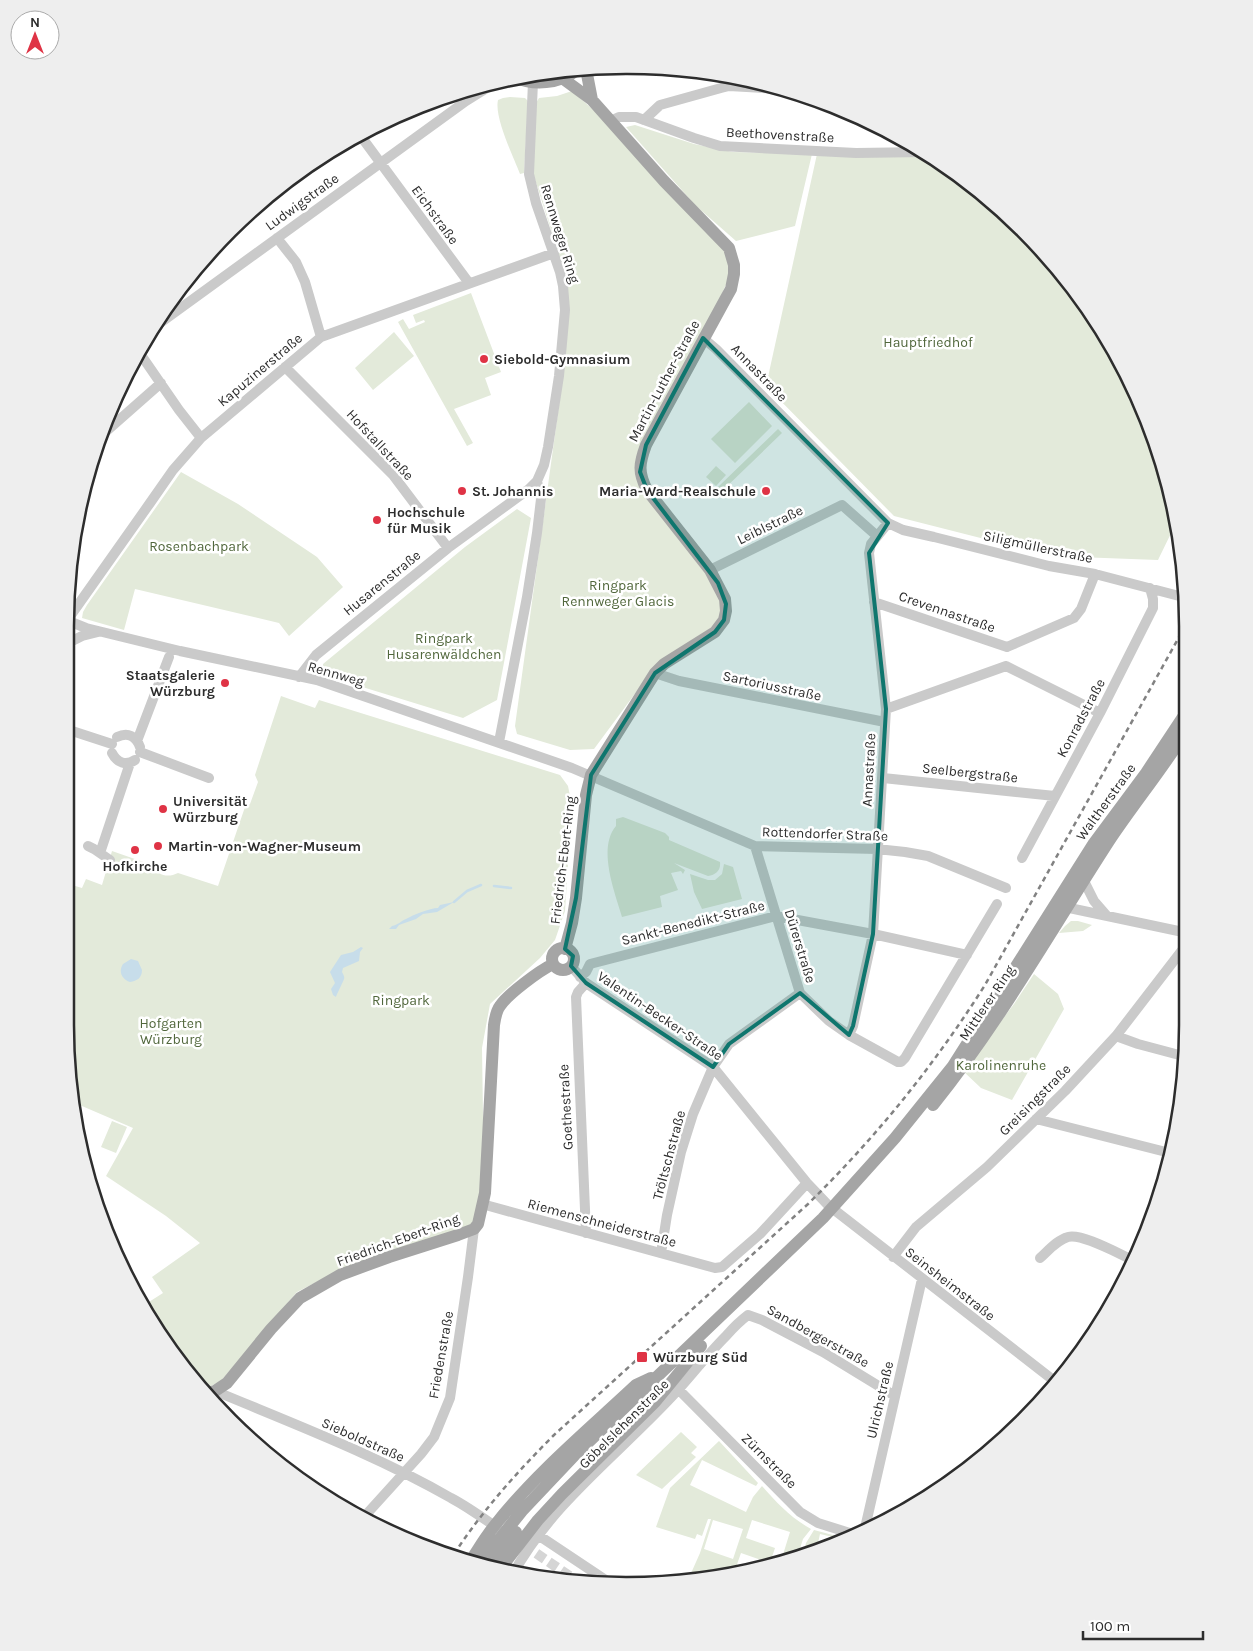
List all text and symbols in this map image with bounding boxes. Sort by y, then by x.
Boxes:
north arrow [10,10,60,60]
text: N [30,14,40,31]
street label: Beethovenstraße [725,124,835,146]
street label: Ludwigstraße [262,170,342,234]
street label: Eichstraße [408,182,462,248]
street label: Rennweger Ring [537,182,583,286]
street label: Martin-Luther-Straße [625,317,703,445]
street label: Kapuzinerstraße [214,330,306,410]
park label: Hauptfriedhof [883,334,973,351]
street label: Annastraße [727,341,791,405]
place label: Siebold-Gymnasium [494,351,630,368]
marker: Siebold-Gymnasium [478,353,490,365]
street label: Hofstallstraße [343,406,417,484]
place label: St. Johannis [472,483,553,500]
place label: Maria-Ward-Realschule [599,483,756,500]
marker: St. Johannis [456,485,468,497]
marker: Maria-Ward-Realschule [760,485,772,497]
street label: Leiblstraße [734,502,806,548]
place label: Hochschule für Musik [387,504,465,537]
marker: Hochschule für Musik [371,514,383,526]
street label: Siligmüllerstraße [982,527,1094,567]
park label: Rosenbachpark [149,538,249,555]
street label: Husarenstraße [340,547,424,619]
park label: Ringpark Rennweger Glacis [562,577,674,610]
street label: Crevennastraße [897,588,997,636]
park label: Ringpark Husarenwäldchen [387,630,501,663]
street label: Rennweg [306,658,366,690]
place label: Staatsgalerie Würzburg [126,667,215,700]
street label: Sartoriusstraße [721,667,823,705]
street label: Konradstraße [1053,676,1109,760]
marker: Staatsgalerie Würzburg [219,677,231,689]
street label: Annastraße [859,733,879,807]
street label: Seelbergstraße [921,760,1019,786]
street label: Waltherstraße [1072,760,1140,844]
place label: Universität Würzburg [173,793,248,826]
street label: Friedrich-Ebert-Ring [547,795,579,925]
marker: Universität Würzburg [157,803,169,815]
street label: Rottendorfer Straße [762,823,888,845]
place label: Martin-von-Wagner-Museum [168,838,361,855]
marker: Martin-von-Wagner-Museum [152,840,164,852]
marker: Hofkirche [129,844,141,856]
place label: Hofkirche [103,858,167,875]
street label: Sankt-Benedikt-Straße [620,897,766,949]
street label: Dürerstraße [781,907,819,985]
street label: Mittlerer Ring [956,962,1019,1044]
street label: Valentin-Becker-Straße [594,968,726,1064]
park label: Ringpark [372,992,430,1009]
park label: Hofgarten Würzburg [139,1015,203,1048]
park label: Karolinenruhe [956,1057,1046,1074]
street label: Greisingstraße [996,1061,1074,1139]
street label: Goethestraße [555,1064,577,1150]
street label: Tröltschstraße [649,1108,689,1202]
street label: Riemenschneiderstraße [526,1195,678,1251]
street label: Friedrich-Ebert-Ring [334,1210,462,1270]
street label: Seinsheimstraße [902,1244,998,1324]
street label: Sandbergerstraße [764,1301,872,1371]
street label: Friedenstraße [425,1310,457,1400]
place label: Würzburg Süd [653,1349,748,1366]
marker: Würzburg Süd [635,1350,649,1364]
street label: Ulrichstraße [863,1360,897,1440]
street label: Göbelslehenstraße [576,1376,672,1472]
street label: Sieboldstraße [319,1414,407,1466]
street label: Zürnstraße [738,1430,800,1492]
scale bar [1083,1608,1203,1640]
text: 100 m [1090,1617,1130,1635]

